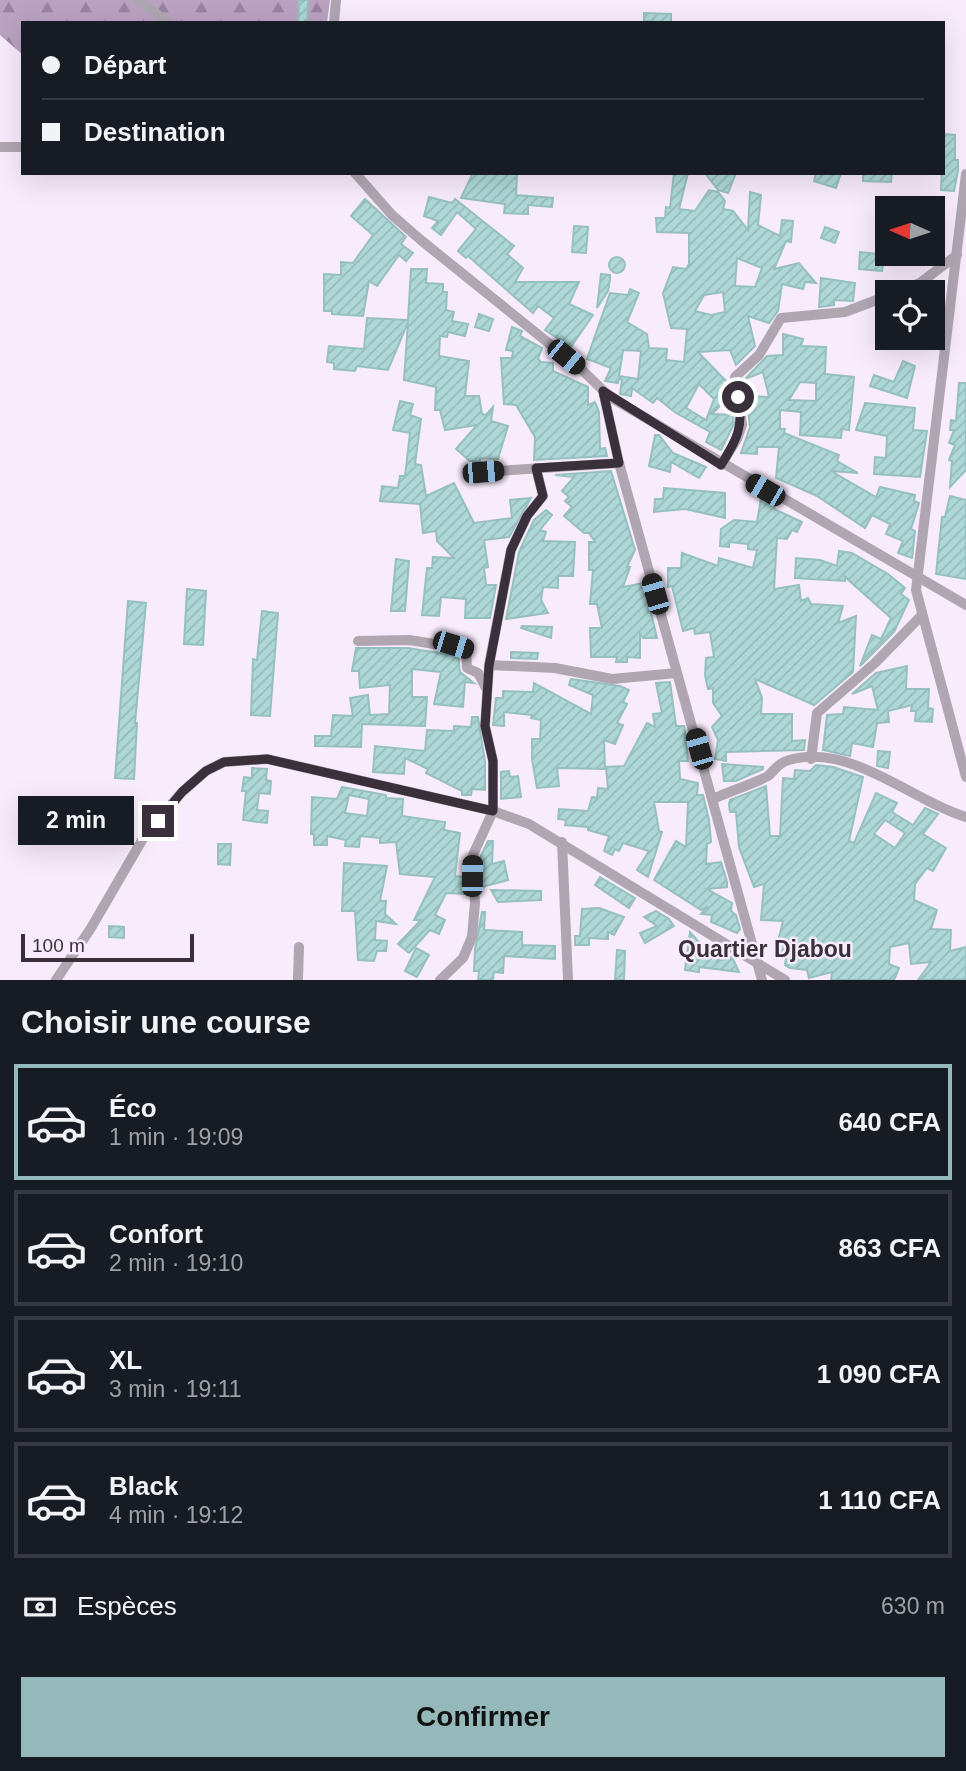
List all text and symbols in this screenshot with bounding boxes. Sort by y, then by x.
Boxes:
text: Départ [84,50,166,80]
text: Destination [84,117,226,147]
north arrow [875,196,945,266]
map controls [875,196,945,350]
button: locate [875,280,945,350]
car [544,336,589,378]
route start [722,381,754,413]
car [462,460,505,484]
car [742,470,789,510]
car [640,571,671,617]
car [430,629,477,661]
car [684,726,715,772]
callout: 2 min [18,796,134,846]
route end [142,805,174,837]
text: 2 min [46,807,106,833]
car [462,855,483,897]
scale bar [21,931,194,963]
text: 100 m [32,935,85,956]
district label: Quartier Djabou [678,936,852,962]
text: Choisir une course [21,1004,311,1040]
icon: car [25,1091,88,1154]
text: Éco [109,1093,157,1123]
text: 640 CFA [838,1107,941,1137]
text: 1 min · 19:09 [109,1124,243,1150]
icon: car [25,1217,88,1280]
text: Confort [109,1219,203,1249]
text: 863 CFA [838,1233,941,1263]
text: 2 min · 19:10 [109,1250,243,1276]
icon: car [25,1343,88,1406]
text: XL [109,1345,142,1375]
text: 1 090 CFA [817,1359,941,1389]
text: 3 min · 19:11 [109,1376,242,1402]
icon: car [25,1469,88,1532]
text: Black [109,1471,178,1501]
text: 1 110 CFA [818,1485,941,1515]
text: 4 min · 19:12 [109,1502,243,1528]
icon: cash [21,1588,59,1626]
text: Espèces [77,1591,177,1621]
text: 630 m [881,1593,945,1619]
button: Confirmer [21,1677,945,1757]

